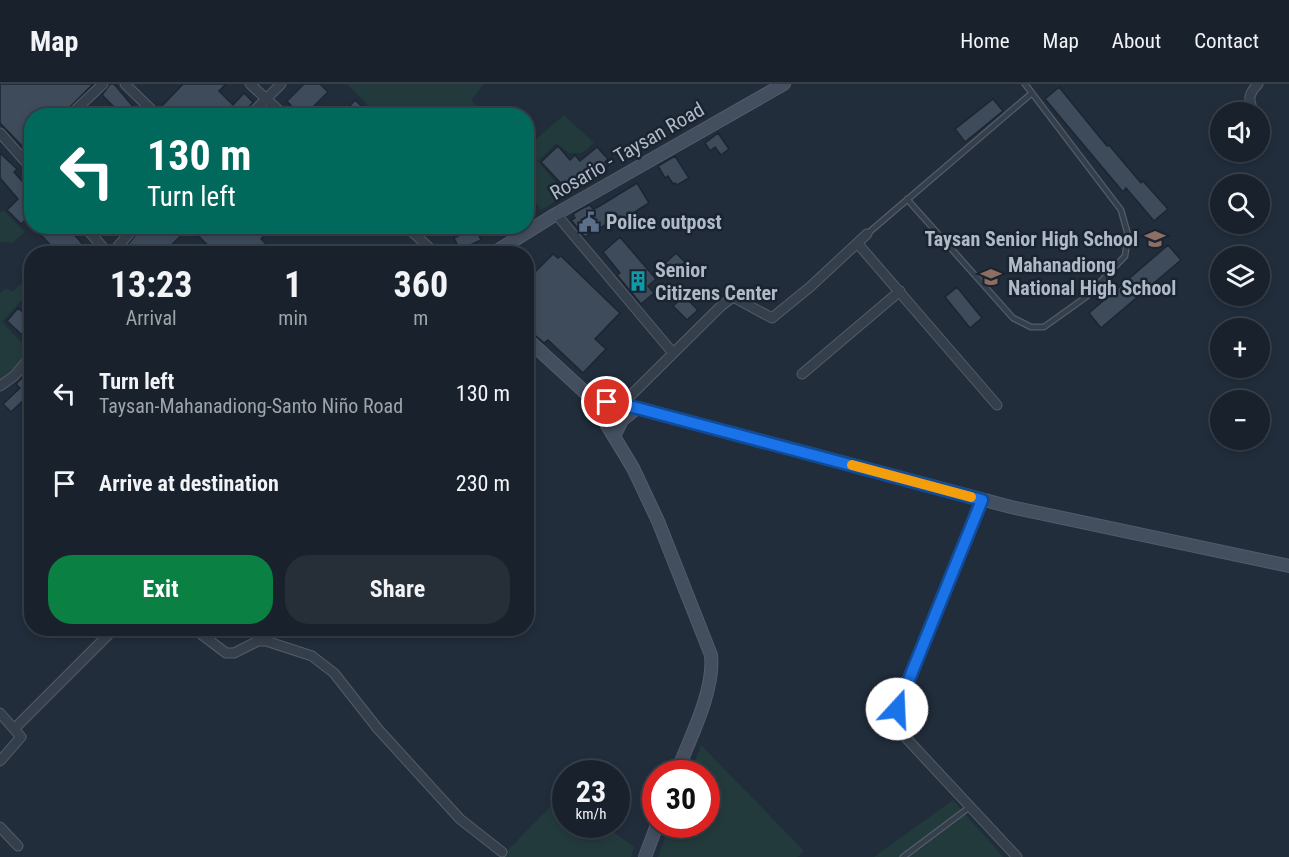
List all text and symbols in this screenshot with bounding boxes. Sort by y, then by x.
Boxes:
text: Map [30,25,78,58]
text: Home [960,29,1010,53]
text: Map [1043,29,1079,53]
text: About [1112,29,1161,53]
text: Contact [1194,29,1259,53]
street label: Rosario - Taysan Road [546,97,708,205]
map controls [1210,102,1270,450]
button: sound [1210,102,1270,162]
text: 130 m [147,131,252,180]
icon: left [48,132,126,210]
button: search [1210,174,1270,234]
text: Turn left [147,181,236,213]
public building icon: Police outpost [577,210,601,234]
place label: Police outpost [606,210,722,234]
place label: Taysan Senior High School [925,227,1138,251]
school or university icon: Taysan Senior High School [1143,227,1167,251]
button: layers [1210,246,1270,306]
place label: Mahanadiong National High School [1008,253,1176,300]
place label: Senior Citizens Center [655,258,778,305]
text: 13:23 [110,264,192,306]
text: 1 [284,264,302,306]
text: 360 [394,264,448,306]
school or university icon: Mahanadiong National High School [979,265,1003,289]
building icon: Senior Citizens Center [626,269,650,293]
text: Arrival [126,306,177,330]
text: min [278,306,308,330]
text: m [413,306,428,330]
button: + [1210,318,1270,378]
text: Turn left [99,369,174,394]
pin [581,376,632,427]
icon: left [48,377,81,410]
text: 130 m [456,381,510,406]
icon: arrive [590,385,623,418]
button: − [1210,390,1270,450]
text: Taysan-Mahanadiong-Santo Niño Road [99,394,403,418]
icon: arrive [48,467,81,500]
text: Arrive at destination [99,471,279,496]
text: 230 m [456,471,510,496]
button: Exit [48,555,273,624]
button: Share [285,555,510,624]
position arrow [865,677,929,741]
speed limit sign: 30 [642,760,720,838]
text: 23 [576,774,606,809]
text: km/h [576,805,606,823]

